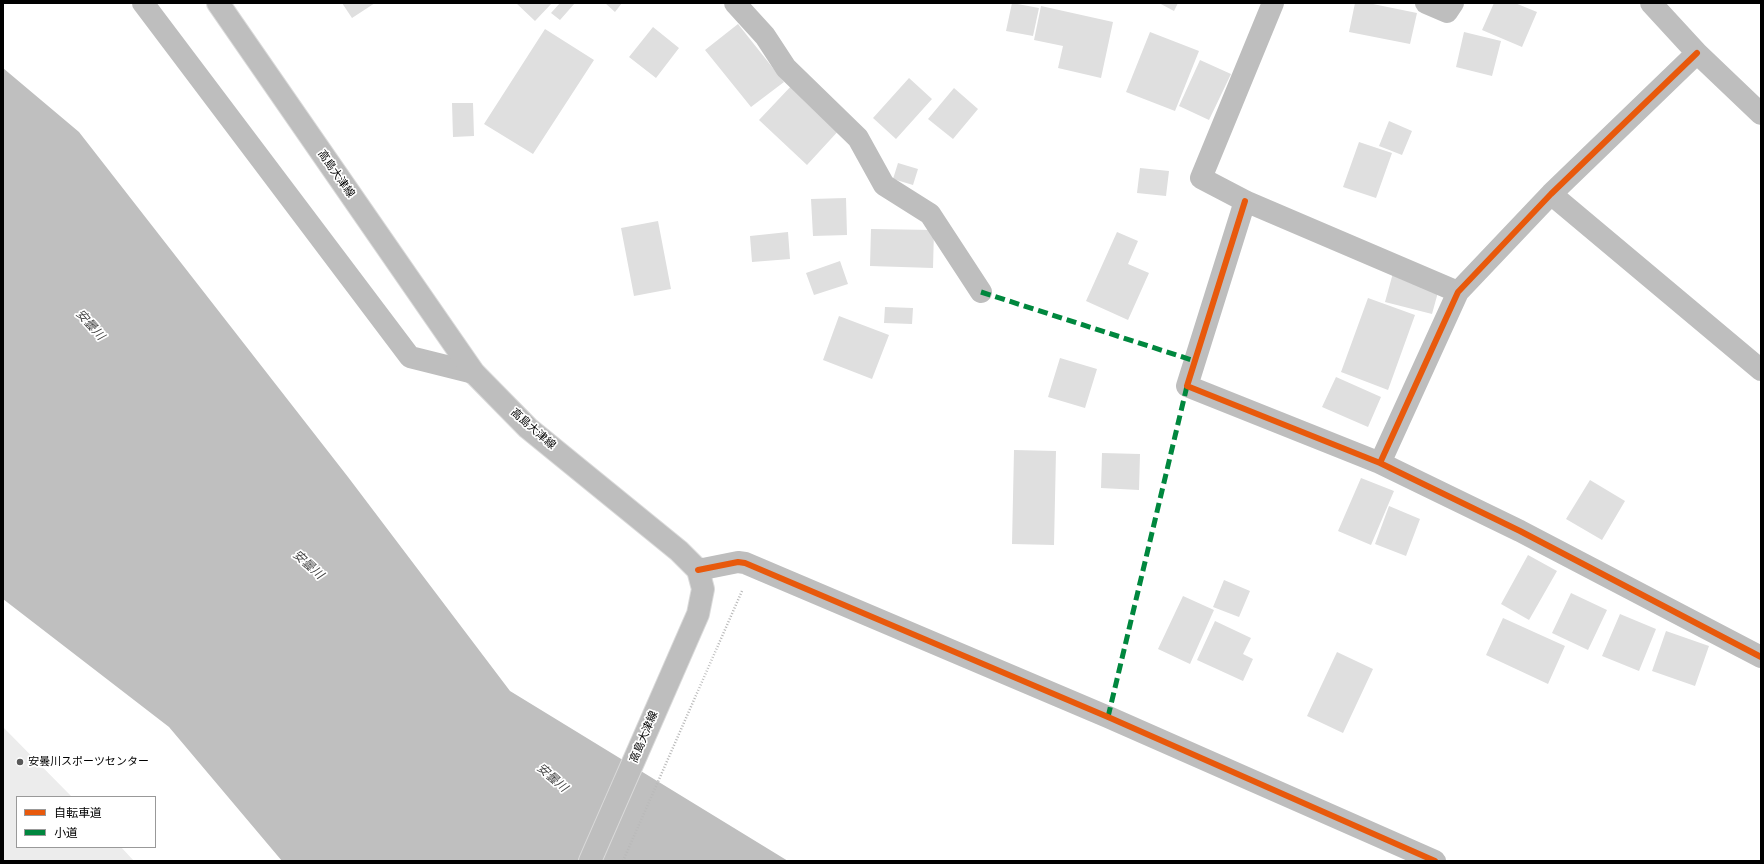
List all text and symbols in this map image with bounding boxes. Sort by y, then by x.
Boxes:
street label: 高島大津線 [315,148,357,200]
water label: 安曇川 [73,307,107,343]
street label: 高島大津線 [508,406,558,452]
water label: 安曇川 [290,548,326,582]
street label: 高島大津線 [627,709,661,765]
place label: 安曇川スポーツセンター [28,755,149,769]
marker: 安曇川スポーツセンター [15,757,25,767]
water label: 安曇川 [534,761,570,795]
legend [16,796,156,848]
text: 自転車道 [54,804,102,821]
text: 小道 [54,824,78,841]

